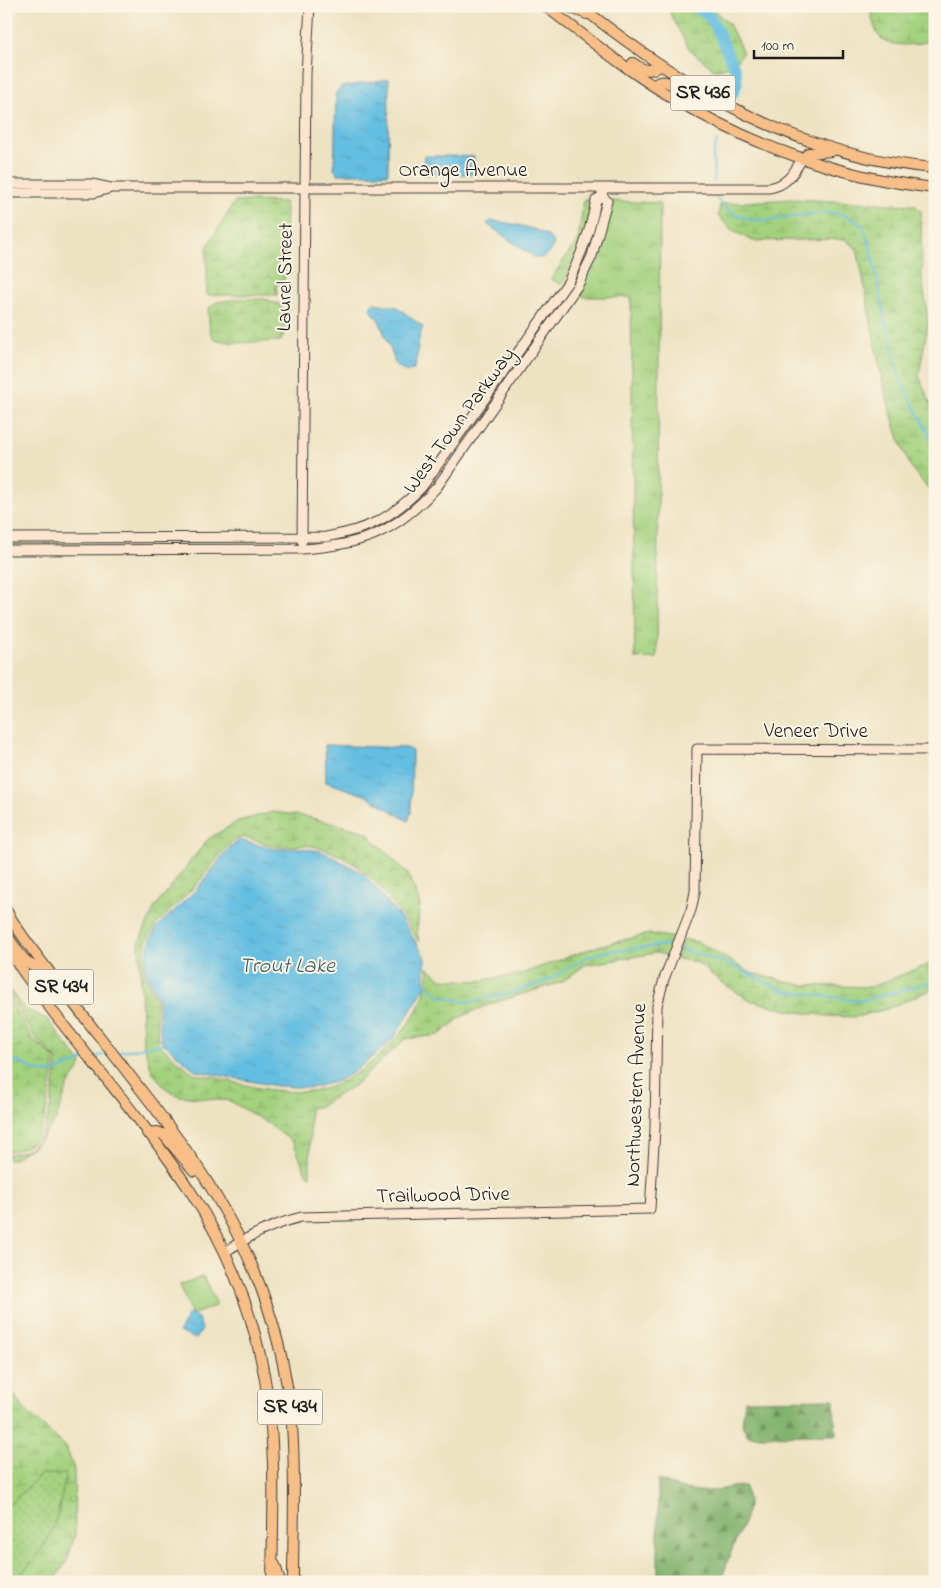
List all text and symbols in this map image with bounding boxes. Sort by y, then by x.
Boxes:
scale bar [754,28,842,60]
text: 100 m [761,35,794,57]
road number: SR 436 [670,76,736,110]
street label: Orange Avenue [399,156,528,188]
street label: Laurel Street [270,222,302,332]
street label: West Town Parkway [396,341,525,502]
street label: Veneer Drive [763,717,869,747]
water label: Trout Lake [239,951,336,983]
road number: SR 434 [28,970,94,1004]
street label: Northwestern Avenue [619,1002,655,1187]
street label: Trailwood Drive [376,1180,511,1212]
road number: SR 434 [258,1390,322,1424]

